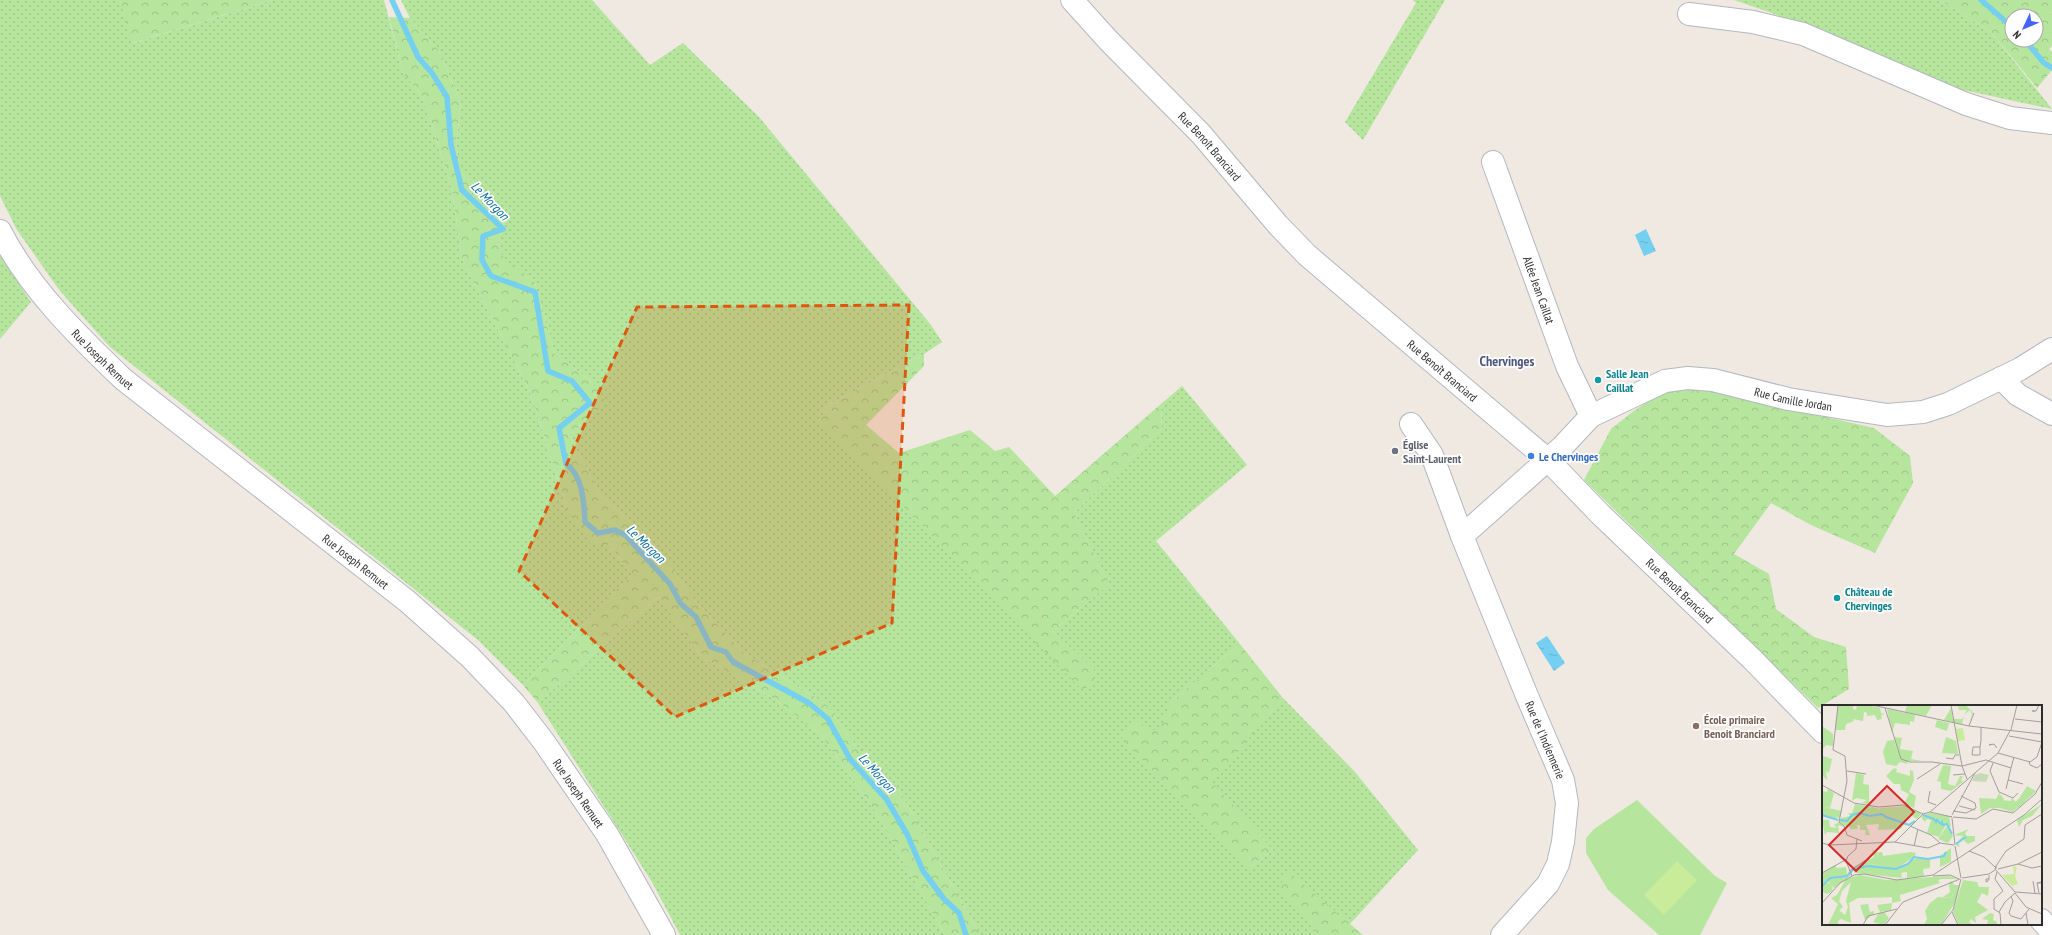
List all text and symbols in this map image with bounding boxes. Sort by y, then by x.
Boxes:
north arrow [2004,8,2044,48]
text: N [2010,28,2024,42]
street label: Rue Benoît Branciard [1175,108,1245,184]
water label: Le Morgon [467,178,513,225]
street label: Allée Jean Caillat [1520,254,1559,326]
street label: Rue Joseph Remuet [69,326,137,393]
street label: Rue Benoît Branciard [1404,336,1481,404]
district label: Chervinges [1480,352,1535,370]
place label: Salle Jean Caillat [1606,366,1649,395]
marker: Salle Jean Caillat [1593,375,1603,385]
street label: Rue Camille Jordan [1753,383,1833,414]
place label: Église Saint-Laurent [1403,437,1462,466]
marker: Église Saint-Laurent [1390,446,1400,456]
place label: Le Chervinges [1539,449,1598,464]
marker: Le Chervinges [1526,451,1536,461]
water label: Le Morgon [623,521,670,567]
street label: Rue Joseph Remuet [320,530,393,592]
street label: Rue Benoît Branciard [1643,555,1717,626]
place label: Château de Chervinges [1845,584,1893,613]
marker: Château de Chervinges [1832,593,1842,603]
street label: Rue de l'Indiennerie [1522,698,1569,781]
inset map [1822,705,2042,925]
place label: École primaire Benoit Branciard [1704,712,1775,741]
marker: École primaire Benoit Branciard [1691,721,1701,731]
water label: Le Morgon [855,750,900,797]
street label: Rue Joseph Remuet [550,756,608,831]

